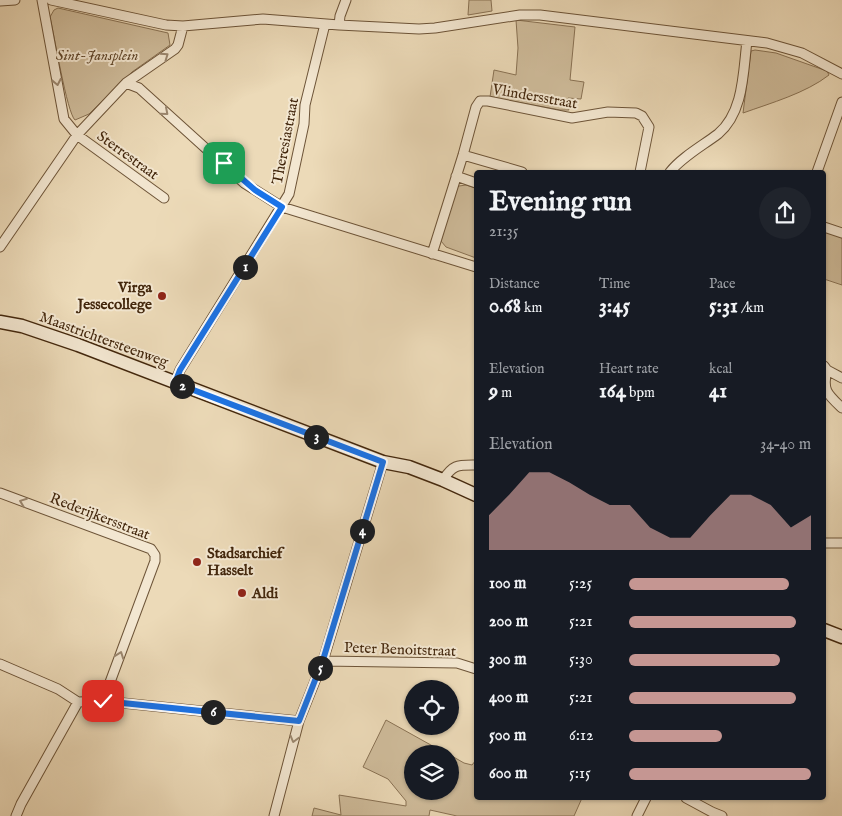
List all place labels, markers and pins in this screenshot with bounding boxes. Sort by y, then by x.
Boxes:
pin [203,142,245,184]
pin: 1 [232,254,258,280]
place label: Virga Jessecollege [75,278,153,314]
marker: Virga Jessecollege [156,290,168,302]
pin: 2 [170,374,194,398]
pin: 3 [304,424,328,450]
pin: 4 [350,518,374,544]
place label: Stadsarchief Hasselt [207,544,285,580]
marker: Stadsarchief Hasselt [191,556,203,568]
place label: Aldi [251,584,278,603]
marker: Aldi [236,587,248,599]
pin: 5 [308,656,332,680]
pin [82,680,124,722]
pin: 6 [200,700,226,724]

